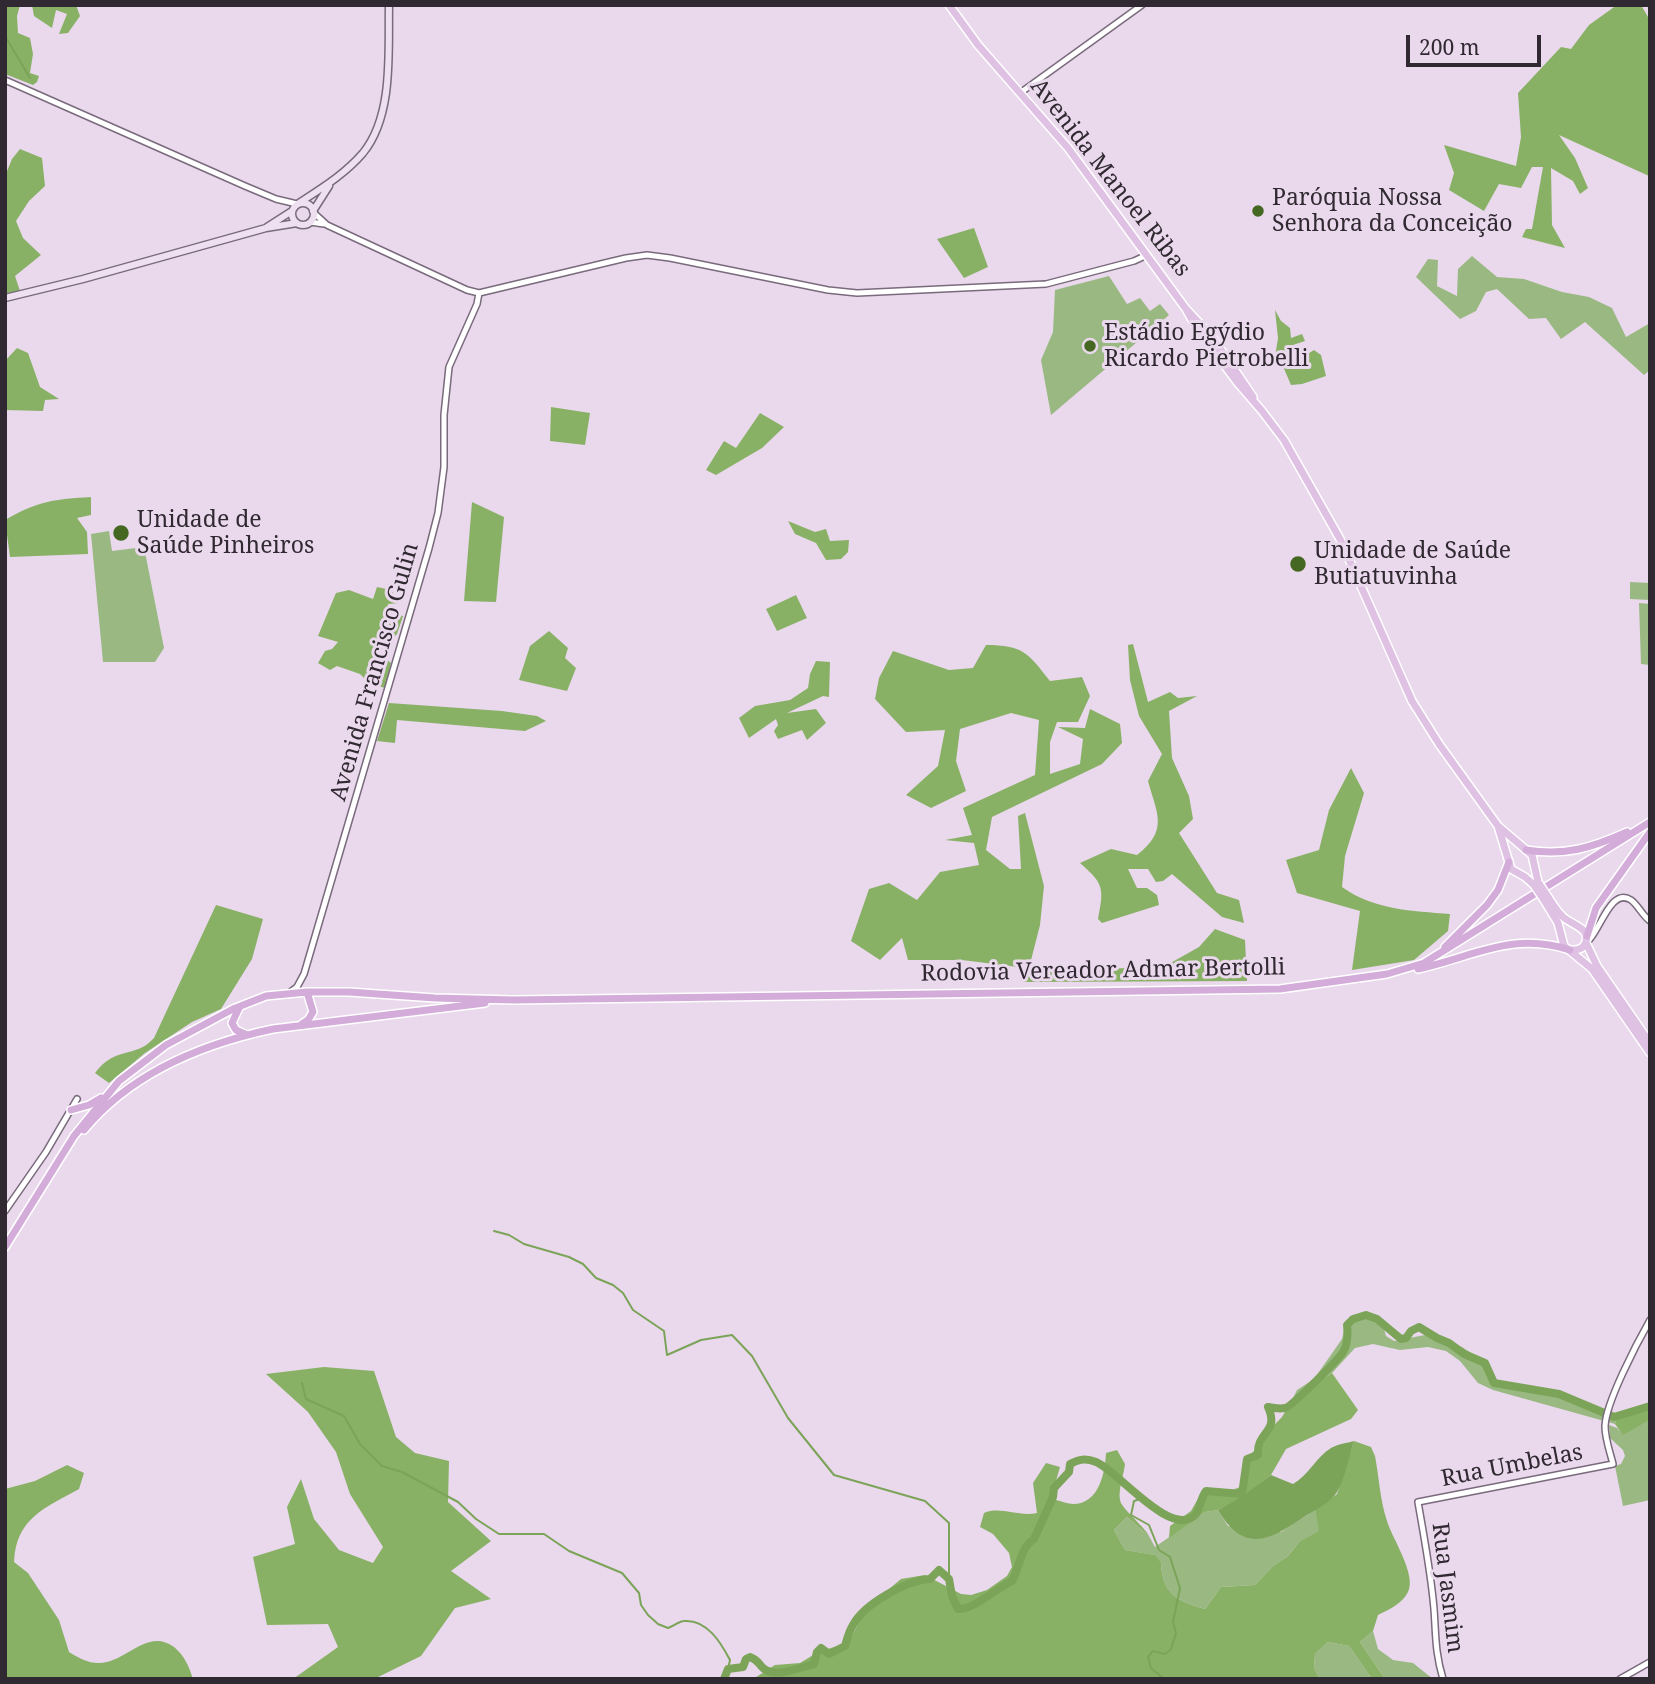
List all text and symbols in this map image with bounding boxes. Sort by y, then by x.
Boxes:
scale bar [1410,21,1545,65]
text: 200 m [1419,33,1480,61]
street label: Avenida Manoel Ribas [1024,74,1196,282]
place label: Paróquia Nossa Senhora da Conceição [1272,184,1513,238]
marker: Paróquia Nossa Senhora da Conceição [1250,203,1266,219]
place label: Estádio Egýdio Ricardo Pietrobelli [1104,319,1309,373]
marker: Estádio Egýdio Ricardo Pietrobelli [1082,338,1098,354]
place label: Unidade de Saúde Pinheiros [137,506,314,560]
marker: Unidade de Saúde Pinheiros [111,523,131,543]
place label: Unidade de Saúde Butiatuvinha [1314,537,1511,591]
street label: Avenida Francisco Gulin [325,540,425,804]
marker: Unidade de Saúde Butiatuvinha [1288,554,1308,574]
street label: Rodovia Vereador Admar Bertolli [920,954,1286,988]
street label: Rua Umbelas [1439,1439,1585,1493]
street label: Rua Jasmim [1425,1521,1469,1655]

